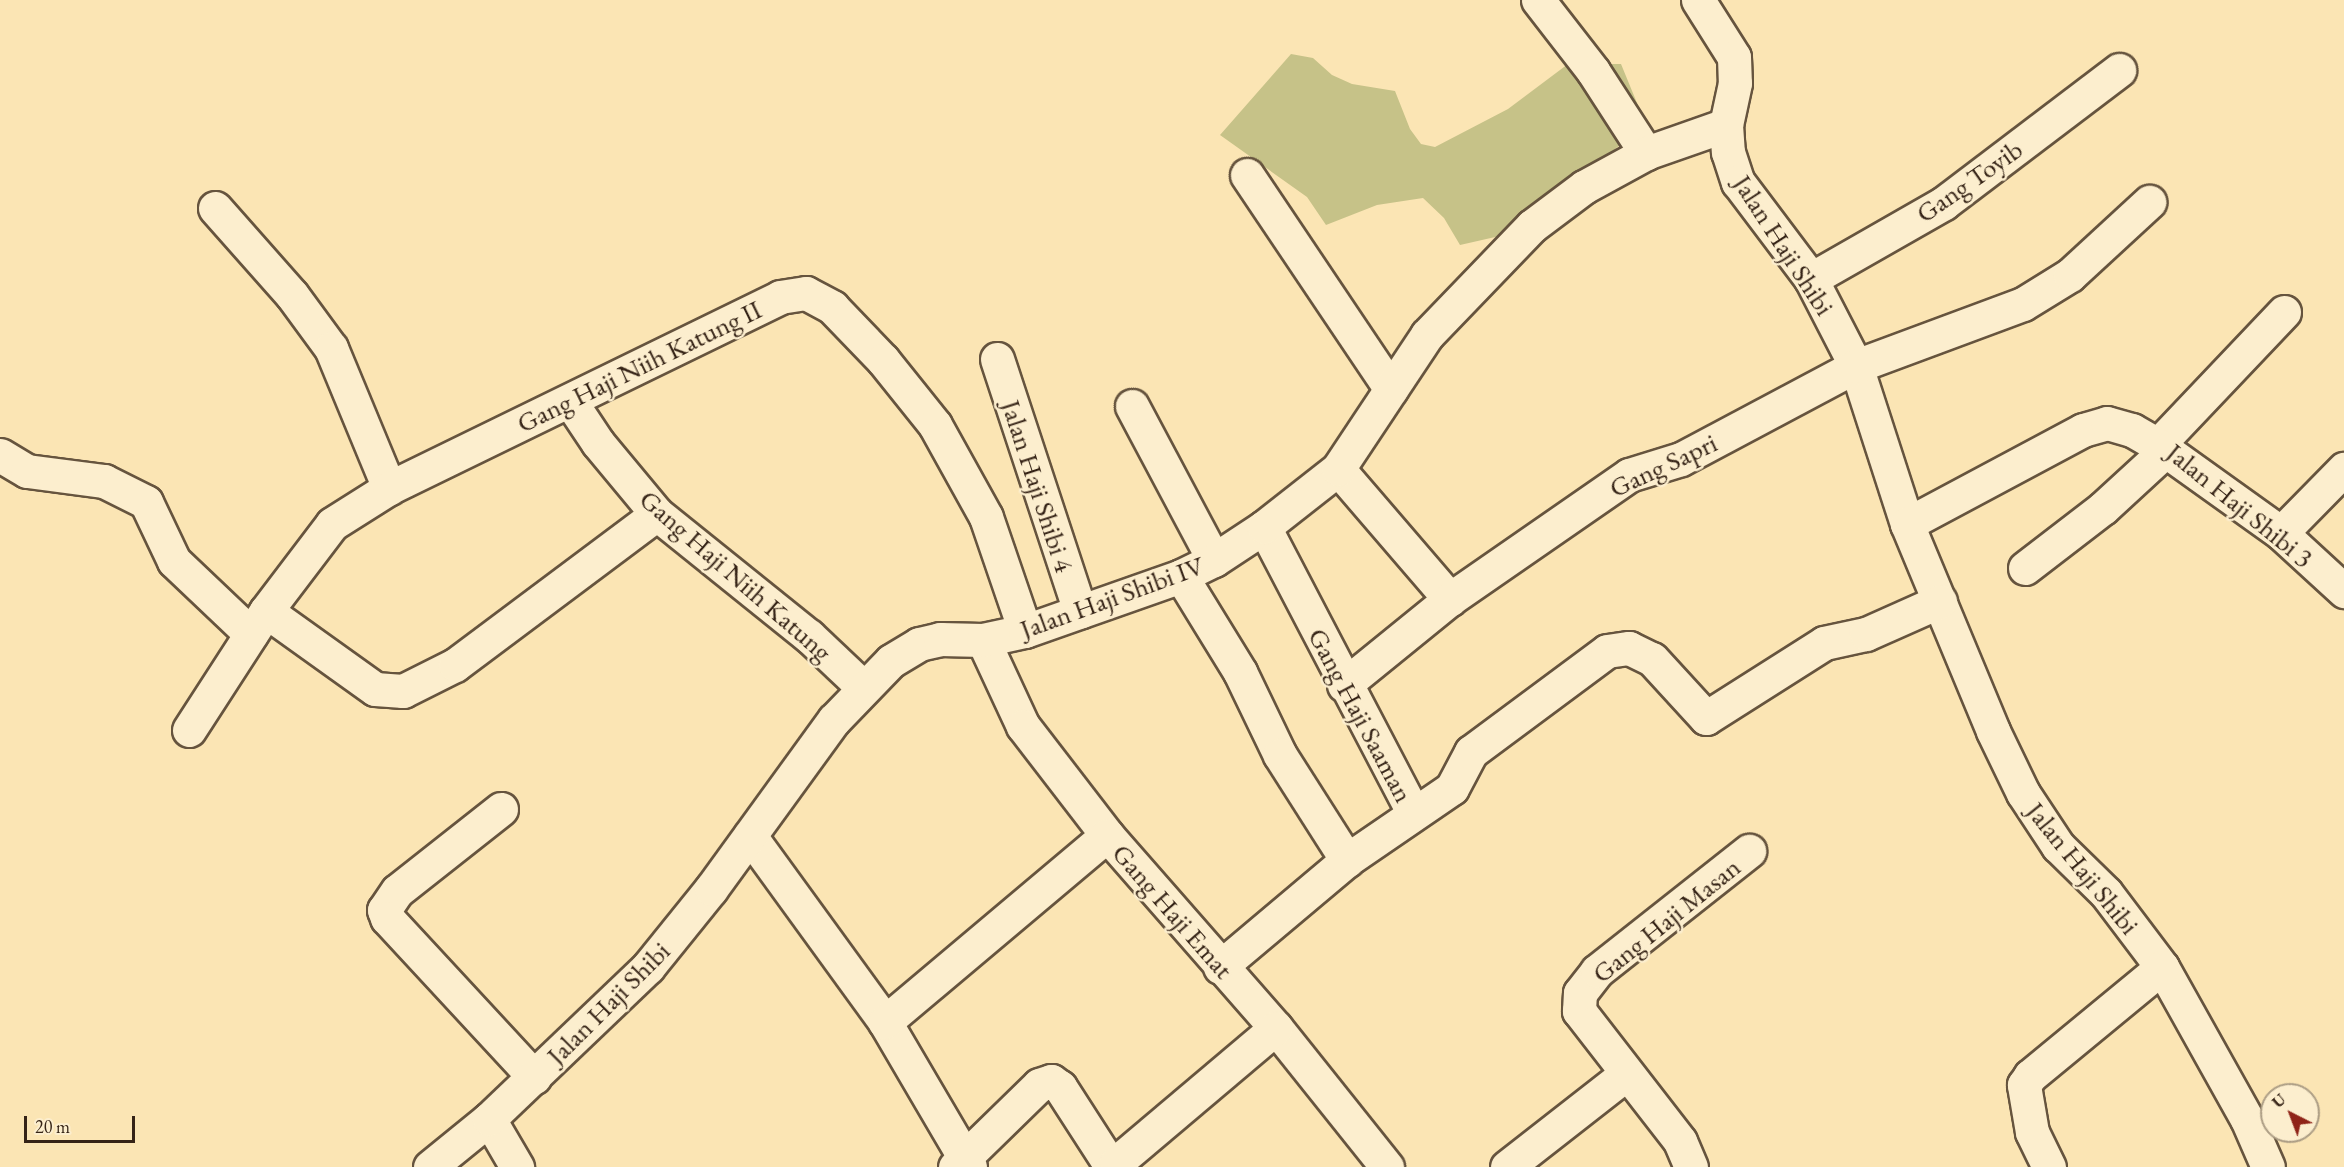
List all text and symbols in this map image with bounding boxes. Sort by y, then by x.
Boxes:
street label: Gang Toyib [1910,133,2028,229]
street label: Jalan Haji Shibi [1727,169,1841,321]
street label: Gang Haji Niih Katung II [512,293,766,439]
street label: Jalan Haji Shibi 4 [995,396,1081,576]
street label: Gang Sapri [1604,426,1722,504]
street label: Jalan Haji Shibi 3 [2160,436,2320,574]
street label: Gang Haji Niih Katung [633,483,839,667]
street label: Jalan Haji Shibi IV [1015,549,1209,645]
street label: Gang Haji Saaman [1302,622,1420,808]
street label: Jalan Haji Shibi [2020,795,2146,941]
street label: Gang Haji Emat [1106,837,1240,985]
street label: Gang Haji Masan [1586,851,1746,989]
street label: Jalan Haji Shibi [540,935,676,1071]
north arrow [2260,1083,2320,1143]
text: U [2267,1089,2290,1113]
scale bar [27,1104,138,1142]
text: 20 m [35,1115,70,1138]

